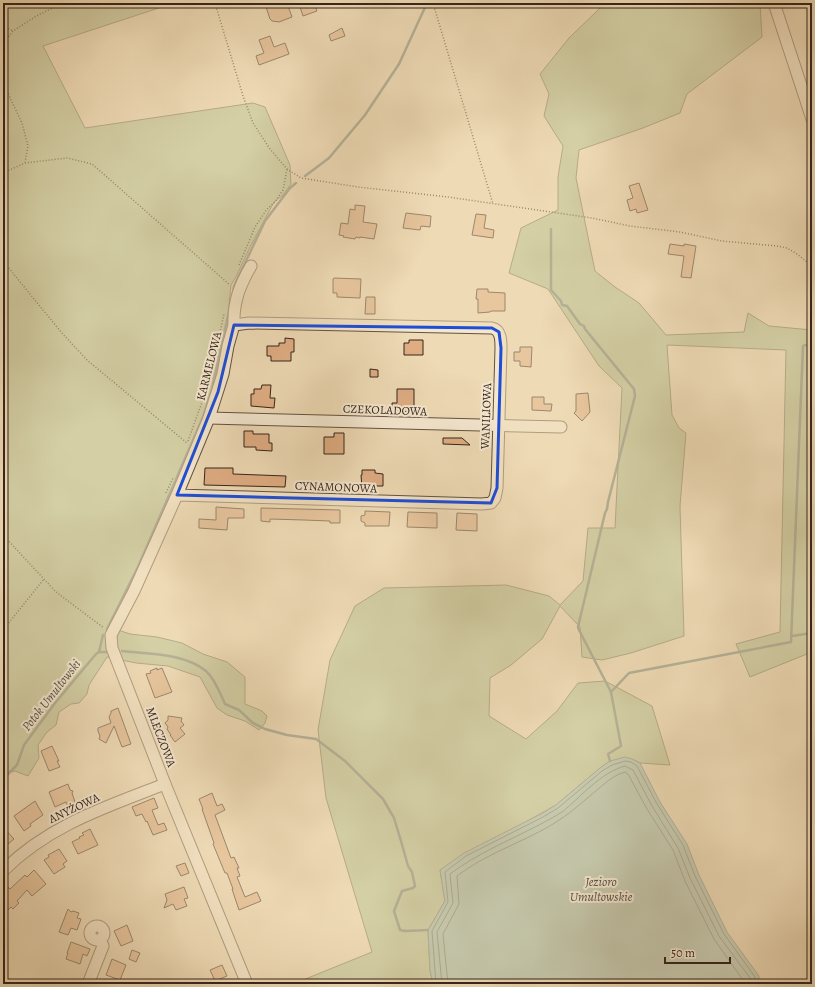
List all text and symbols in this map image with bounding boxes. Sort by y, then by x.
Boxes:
street label: KARMELOWA [193,329,226,402]
street label: WANILIOWA [477,382,495,450]
street label: CZEKOLADOWA [342,401,428,420]
street label: CYNAMONOWA [295,478,378,496]
water label: Potok Umultowski [18,655,85,734]
street label: MLECZOWA [142,705,180,770]
street label: ANYŻOWA [45,789,103,827]
water label: Jezioro Umultowskie [570,873,633,905]
scale bar [665,939,730,965]
text: 50 m [671,945,695,961]

